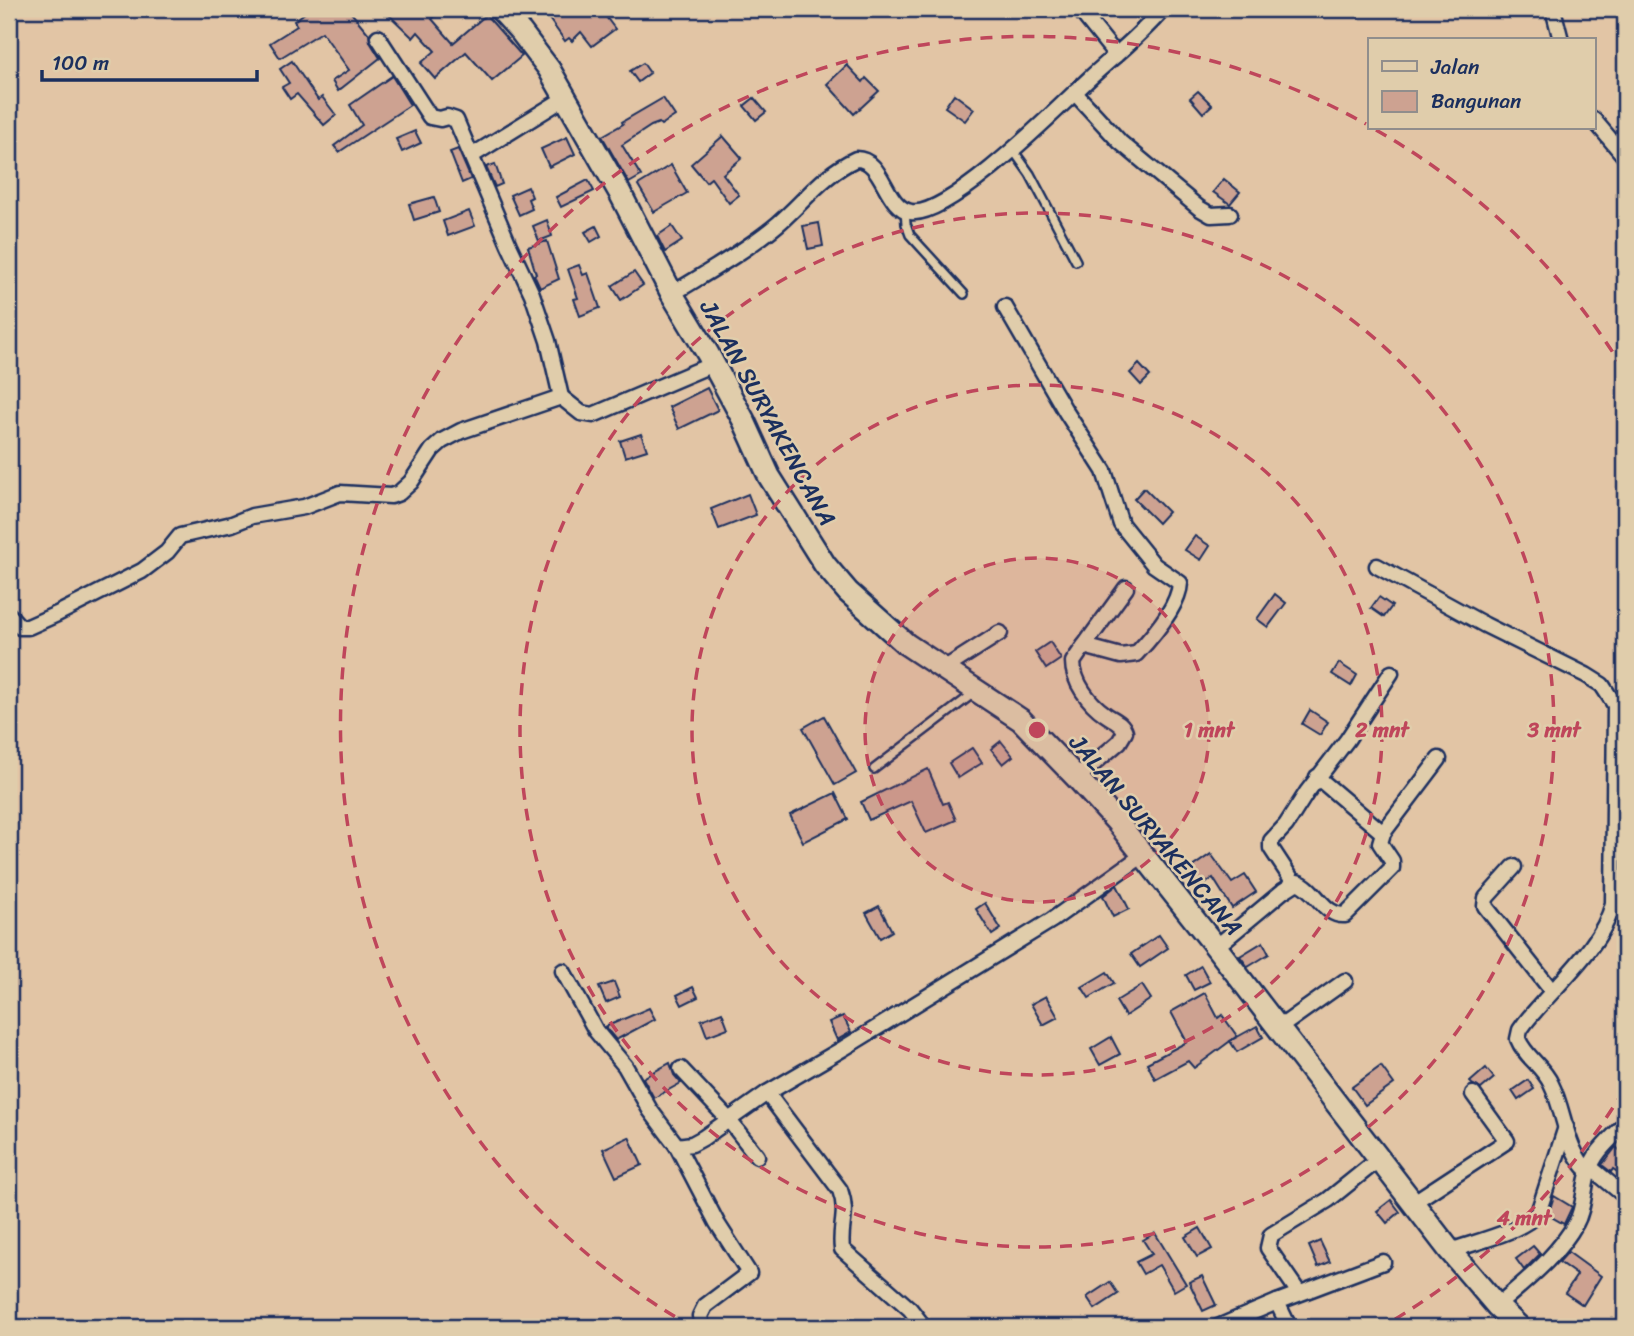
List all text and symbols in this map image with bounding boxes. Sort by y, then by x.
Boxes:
scale bar [42,38,257,82]
legend [1368,38,1596,130]
text: 100 m [52,44,109,82]
text: Jalan [1430,48,1479,86]
text: Bangunan [1431,82,1521,120]
street label: JALAN SURYAKENCANA [688,291,848,534]
text: 1 mnt [1184,711,1236,749]
text: 2 mnt [1354,711,1410,749]
text: 3 mnt [1527,711,1582,749]
centre of rings [1025,718,1049,742]
street label: JALAN SURYAKENCANA [1058,724,1254,946]
text: 4 mnt [1496,1199,1553,1237]

